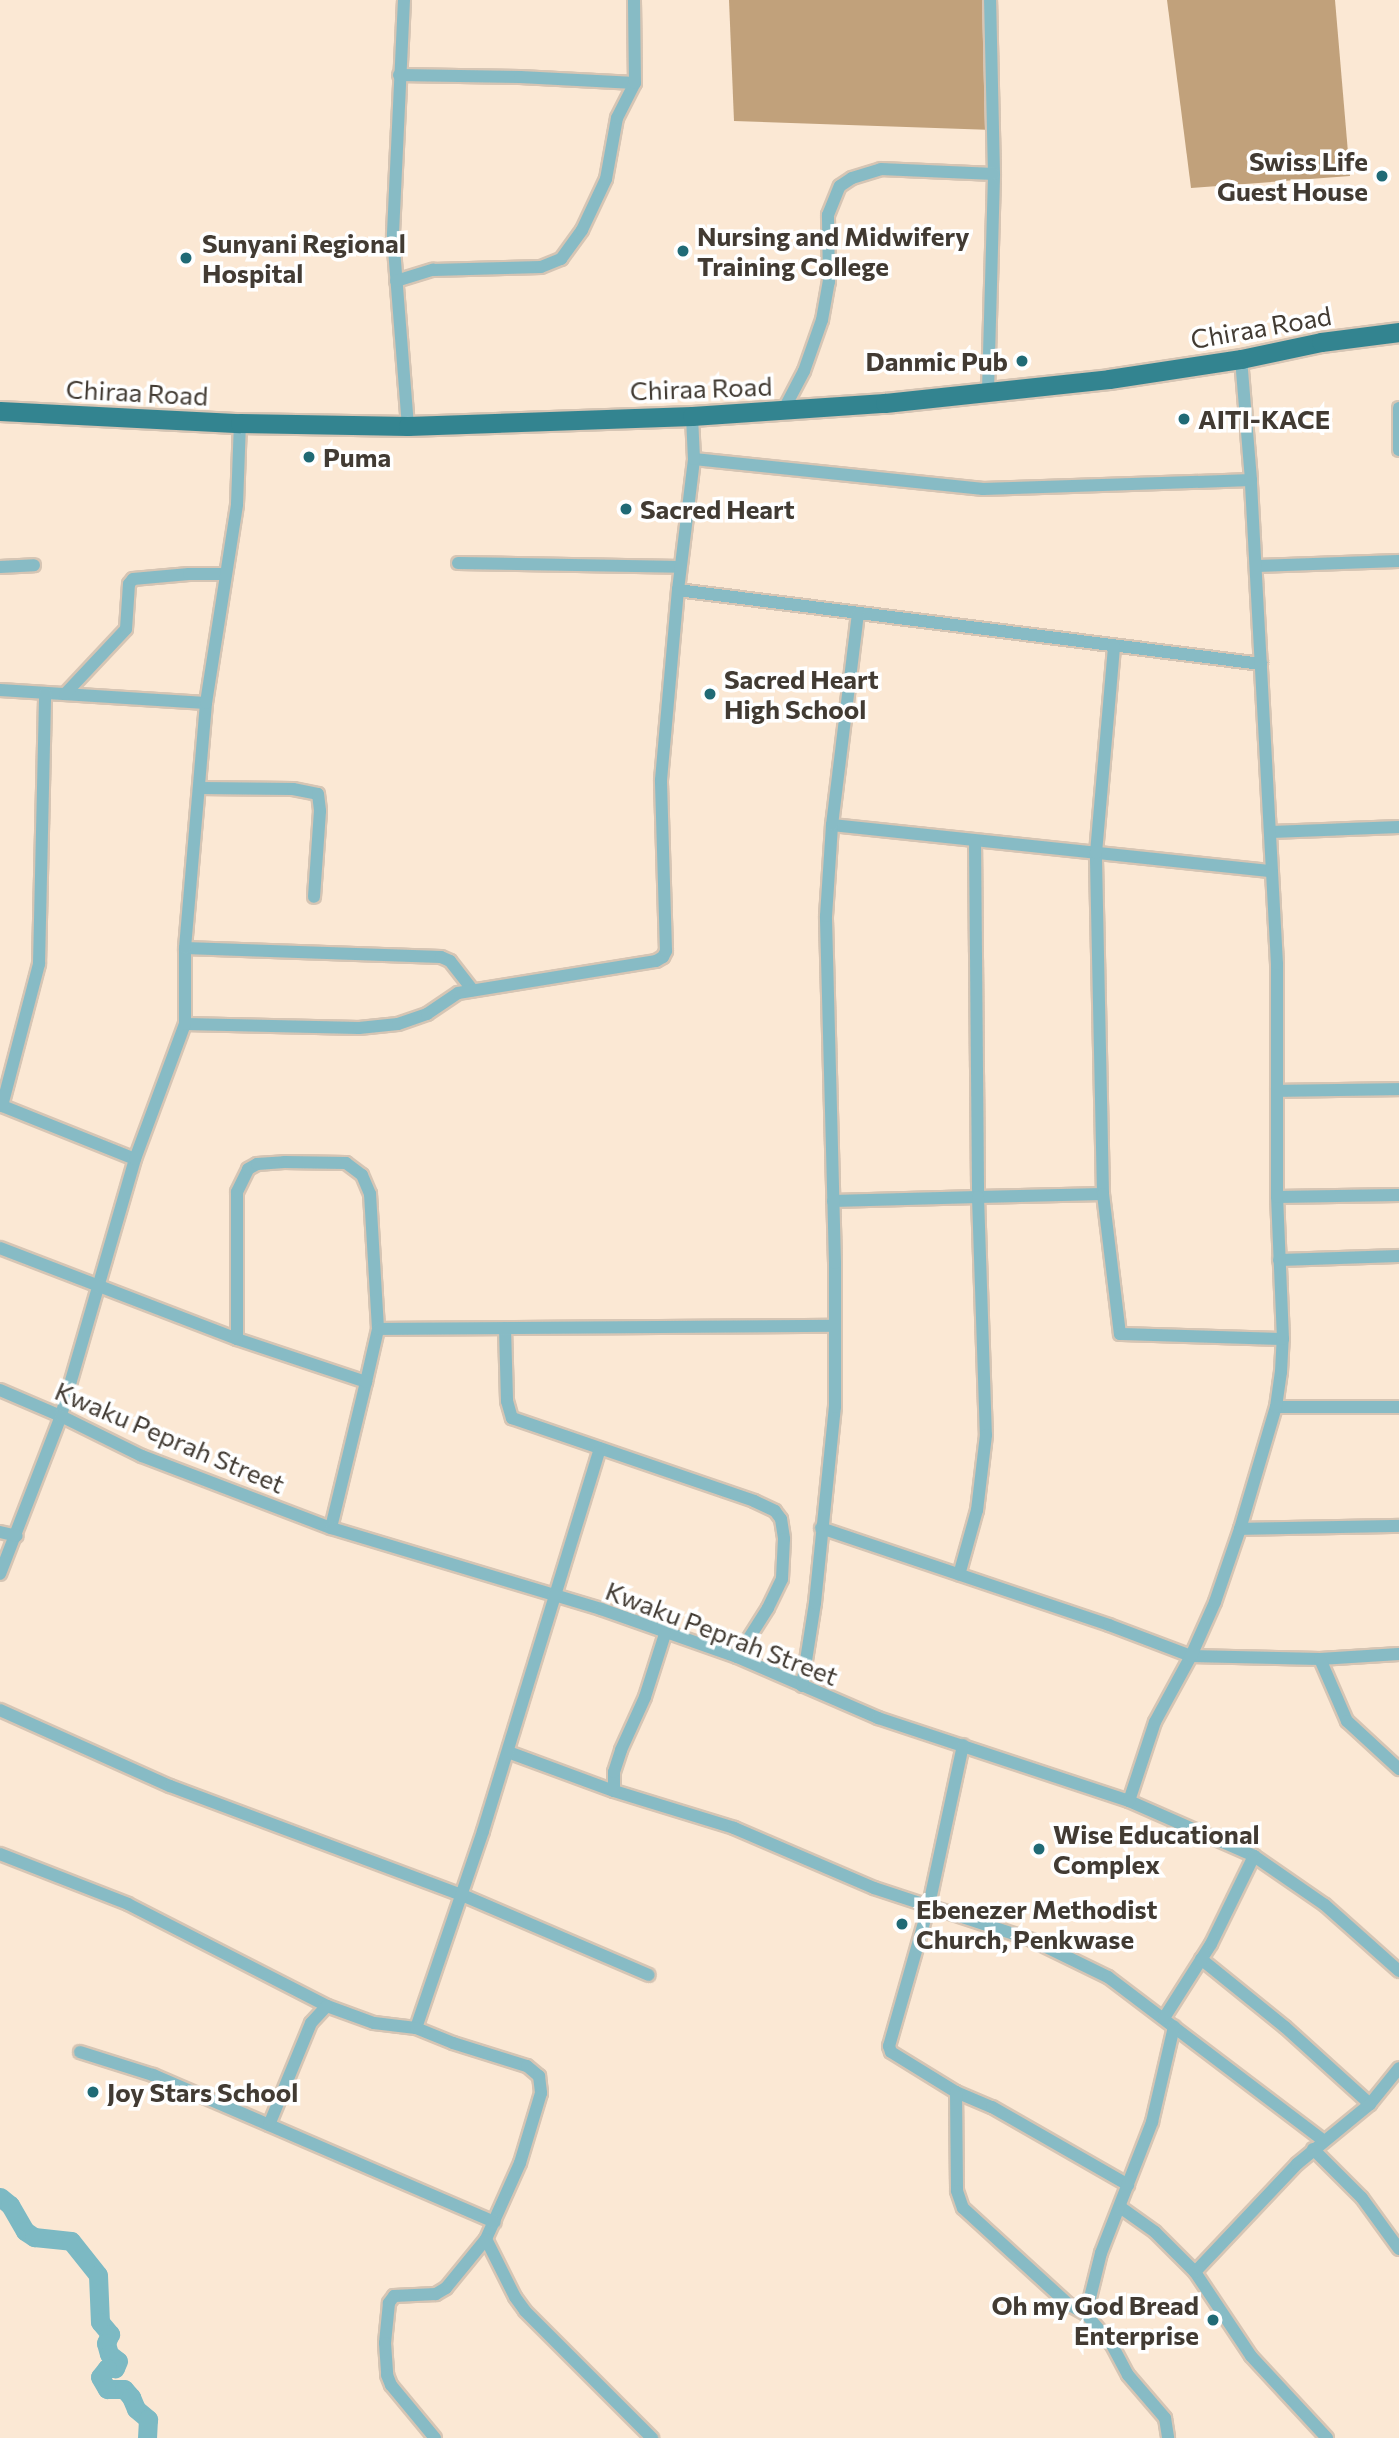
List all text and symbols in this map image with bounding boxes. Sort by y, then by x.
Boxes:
place label: Swiss Life Guest House [1217,145,1368,206]
marker: Swiss Life Guest House [1374,168,1390,184]
place label: Nursing and Midwifery Training College [697,220,969,282]
place label: Sunyani Regional Hospital [202,227,406,288]
marker: Nursing and Midwifery Training College [675,243,691,259]
marker: Sunyani Regional Hospital [176,248,196,268]
street label: Chiraa Road [1188,299,1334,355]
place label: Danmic Pub [866,345,1008,377]
marker: Danmic Pub [1014,353,1030,369]
street label: Chiraa Road [629,370,773,406]
street label: Chiraa Road [65,373,209,411]
place label: AITI-KACE [1198,403,1330,435]
marker: AITI-KACE [1176,411,1192,427]
place label: Puma [323,441,391,473]
marker: Puma [301,449,317,465]
place label: Sacred Heart [640,493,795,525]
marker: Sacred Heart [618,501,634,517]
place label: Sacred Heart High School [724,663,879,724]
marker: Sacred Heart High School [702,686,718,702]
street label: Kwaku Peprah Street [51,1375,289,1499]
street label: Kwaku Peprah Street [601,1574,843,1692]
place label: Wise Educational Complex [1053,1818,1260,1880]
marker: Wise Educational Complex [1031,1841,1047,1857]
place label: Ebenezer Methodist Church, Penkwase [916,1893,1157,1954]
marker: Ebenezer Methodist Church, Penkwase [894,1916,910,1932]
place label: Joy Stars School [107,2076,298,2108]
marker: Joy Stars School [85,2084,101,2100]
place label: Oh my God Bread Enterprise [991,2289,1199,2350]
marker: Oh my God Bread Enterprise [1205,2312,1221,2328]

